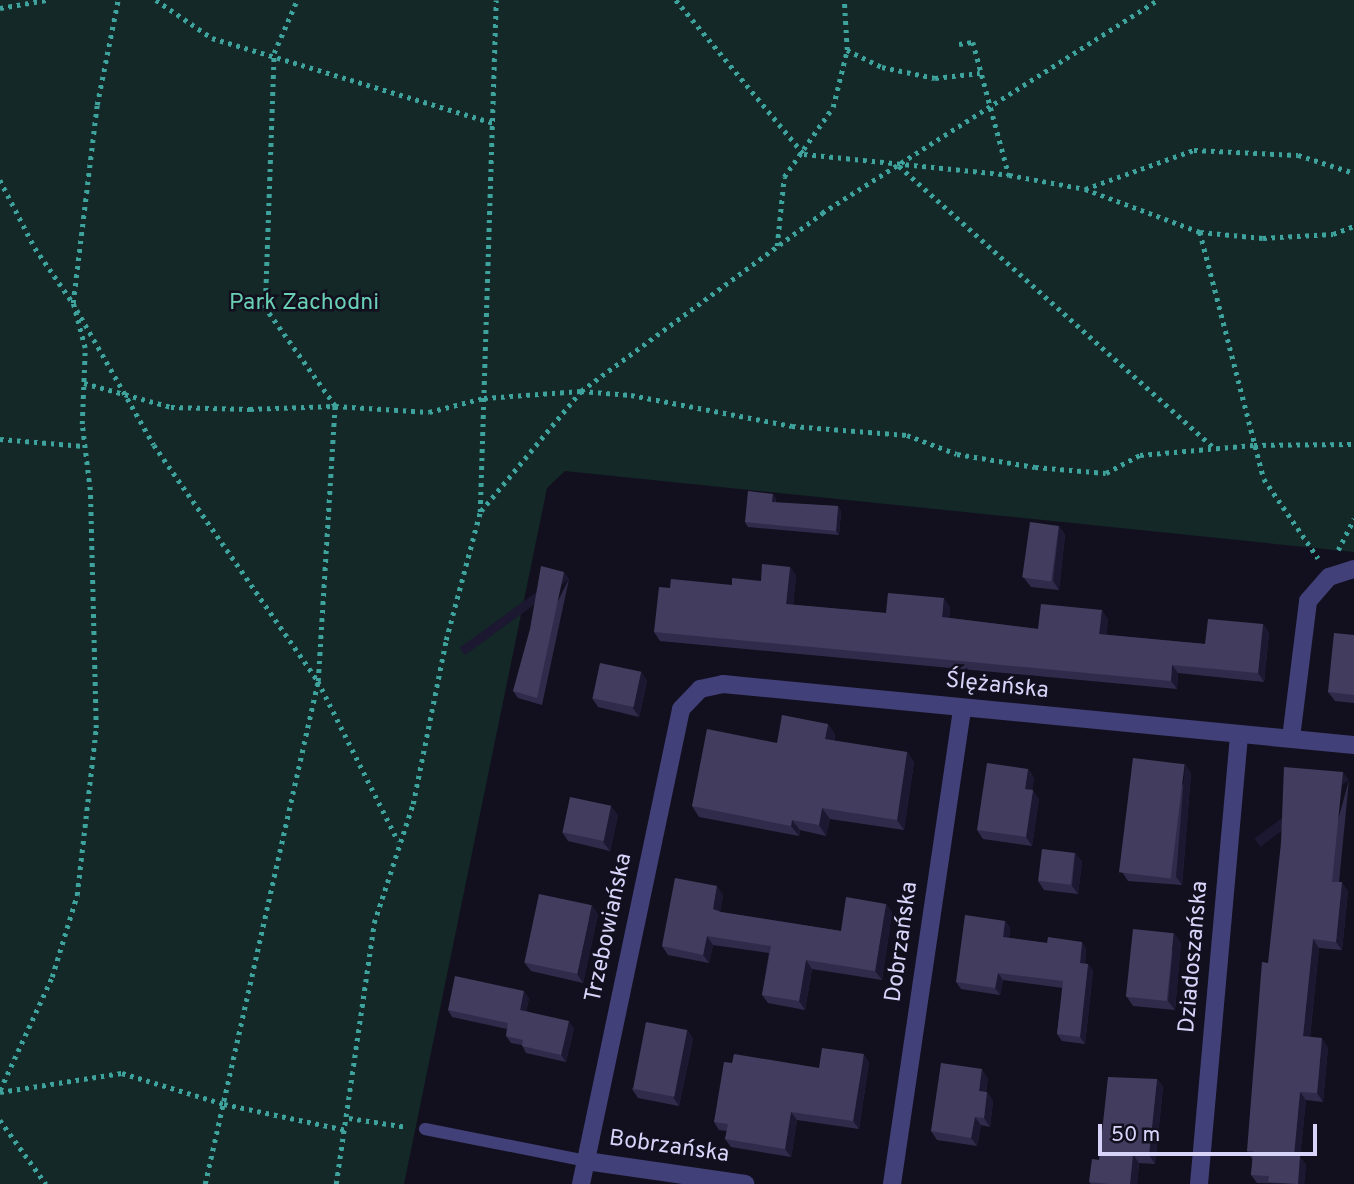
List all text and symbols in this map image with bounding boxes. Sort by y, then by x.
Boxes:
park label: Park Zachodni [229,290,379,318]
street label: Ślężańska [944,668,1050,706]
street label: Trzebowiańska [581,851,639,1005]
street label: Dobrzańska [881,880,925,1004]
street label: Dziadoszańska [1175,880,1215,1034]
scale bar [1102,1110,1321,1154]
text: 50 m [1111,1122,1160,1149]
street label: Bobrzańska [607,1126,731,1170]

